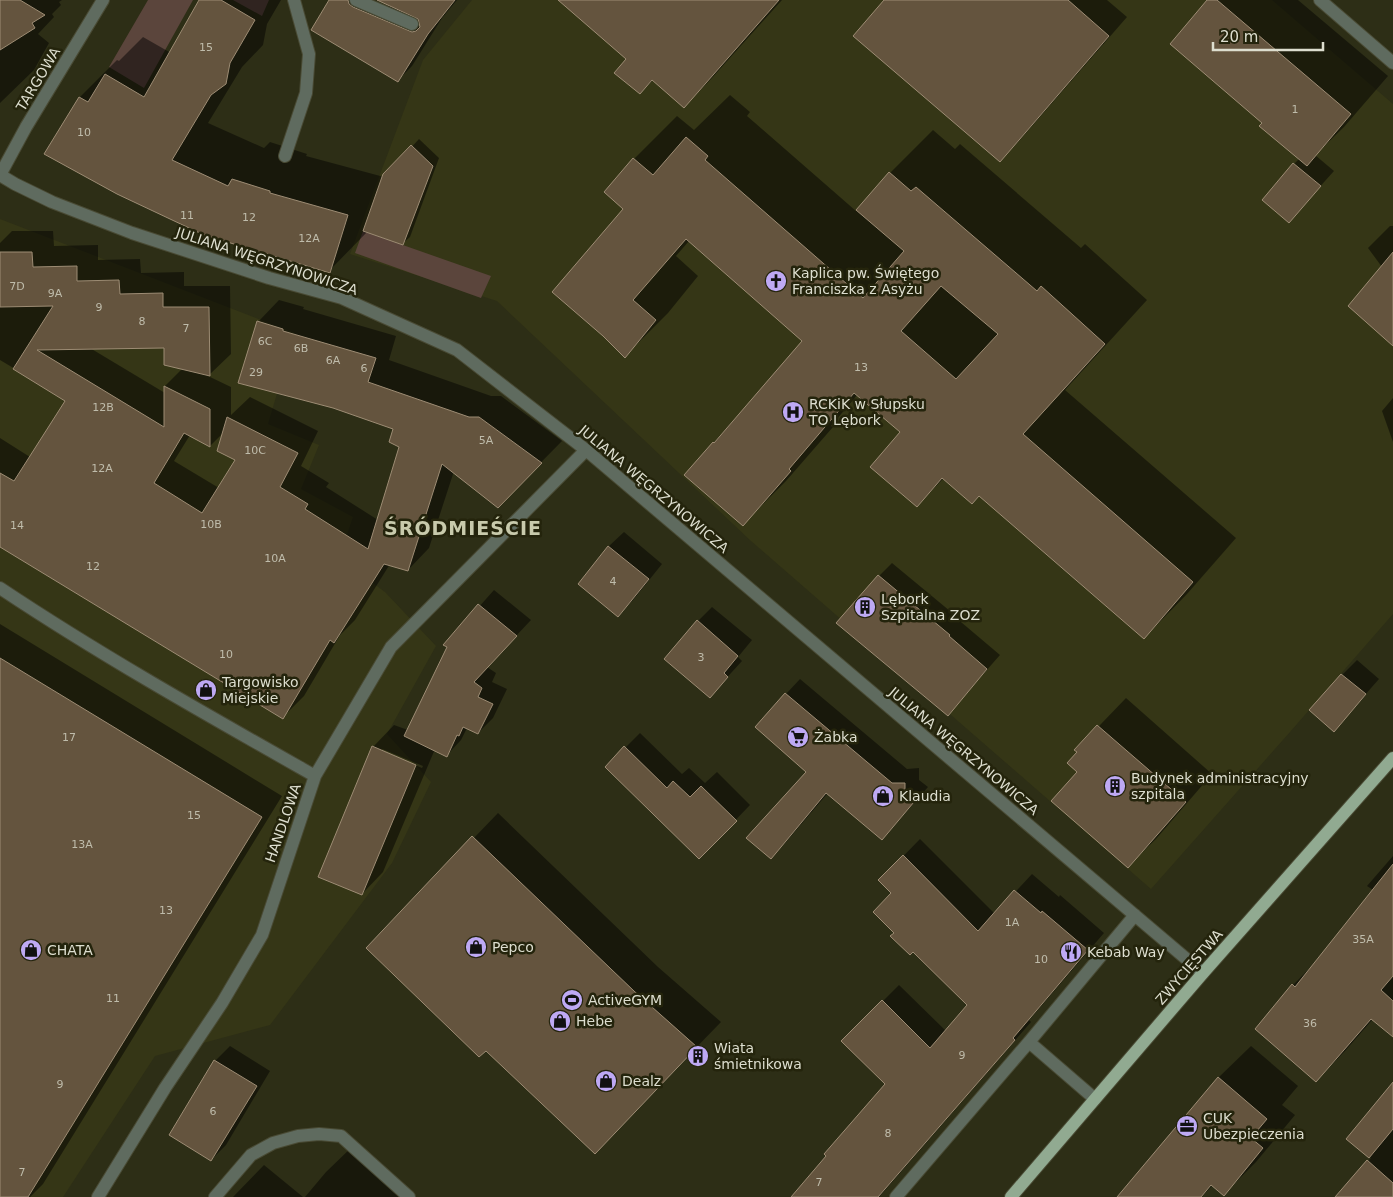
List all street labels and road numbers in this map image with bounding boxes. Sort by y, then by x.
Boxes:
street label: TARGOWA [12,44,63,115]
street label: JULIANA WĘGRZYNOWICZA [173,224,360,298]
street label: JULIANA WĘGRZYNOWICZA [575,421,732,557]
street label: JULIANA WĘGRZYNOWICZA [885,683,1042,819]
street label: HANDLOWA [262,781,304,865]
street label: ZWYCIĘSTWA [1152,926,1226,1008]

